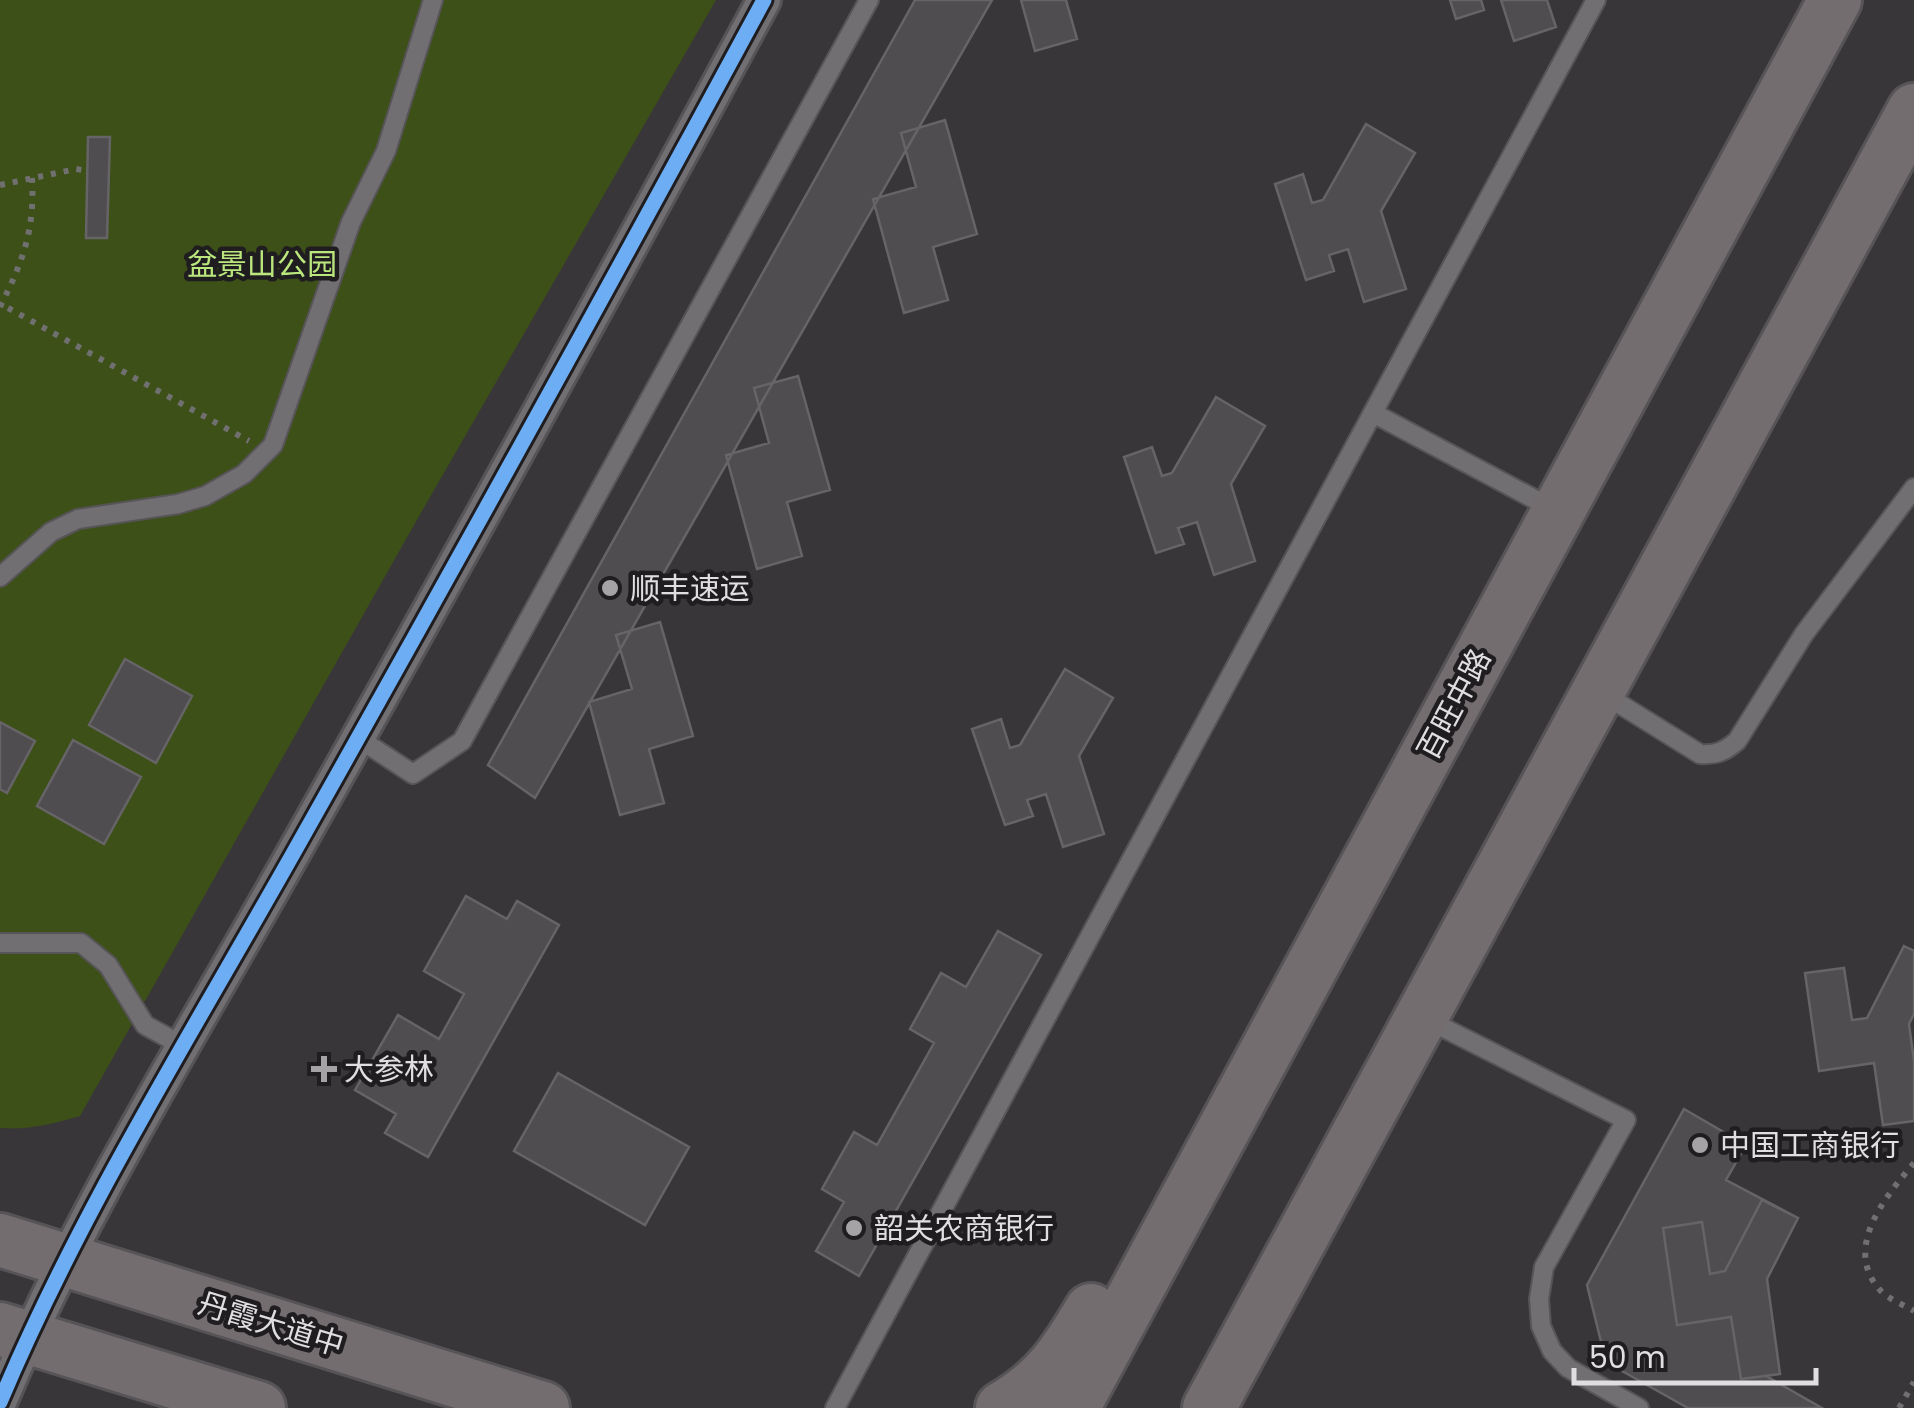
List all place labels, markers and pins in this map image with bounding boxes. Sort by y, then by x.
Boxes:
place label: 顺丰速运 [630,567,750,610]
marker: 顺丰速运 [599,577,621,599]
place label: 大参林 [344,1048,434,1091]
marker: 大参林 [313,1058,335,1080]
place label: 中国工商银行 [1720,1124,1900,1167]
marker: 中国工商银行 [1689,1134,1711,1156]
place label: 韶关农商银行 [874,1207,1054,1250]
marker: 韶关农商银行 [843,1217,865,1239]

